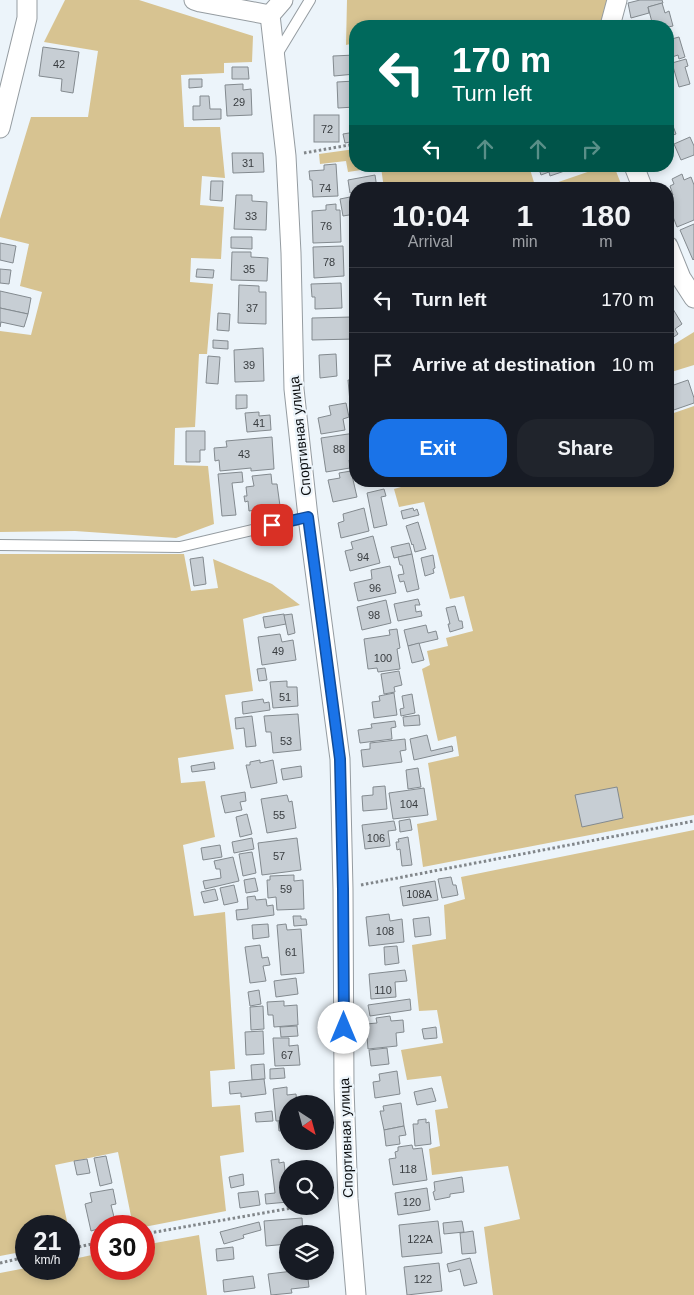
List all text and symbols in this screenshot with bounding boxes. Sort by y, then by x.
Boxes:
icon: left [369,40,434,105]
text: 170 m [452,40,551,79]
house number: 42 [53,58,65,70]
text: Turn left [452,81,532,106]
house number: 29 [233,96,245,108]
house number: 72 [321,123,333,135]
icon: left [418,135,446,163]
icon: ahead [471,135,499,163]
icon: ahead [524,135,552,163]
icon: right [577,135,605,163]
house number: 31 [242,157,254,169]
house number: 74 [319,182,331,194]
text: 10:04 [392,199,469,232]
text: 1 [516,199,533,232]
text: 180 [581,199,631,232]
house number: 33 [245,210,257,222]
house number: 76 [320,220,332,232]
text: Arrival [408,233,453,250]
text: min [512,233,538,250]
text: m [599,233,612,250]
house number: 78 [323,256,335,268]
house number: 35 [243,263,255,275]
icon: left [369,286,397,314]
text: Turn left [412,289,487,310]
text: 170 m [601,289,654,310]
house number: 37 [246,302,258,314]
icon: arrive [369,351,397,379]
text: Arrive at destination [412,354,596,375]
text: 10 m [612,354,654,375]
house number: 39 [243,359,255,371]
street label: Спортивная улица [286,375,314,497]
house number: 41 [253,417,265,429]
button: Exit [369,419,507,477]
button: Share [517,419,654,477]
house number: 88 [333,443,345,455]
house number: 43 [238,448,250,460]
pin [251,504,293,546]
icon: arrive [258,511,286,539]
house number: 94 [357,551,369,563]
house number: 96 [369,582,381,594]
house number: 98 [368,609,380,621]
house number: 49 [272,645,284,657]
house number: 100 [374,652,392,664]
house number: 51 [279,691,291,703]
house number: 53 [280,735,292,747]
house number: 104 [400,798,418,810]
house number: 55 [273,809,285,821]
house number: 106 [367,832,385,844]
house number: 57 [273,850,285,862]
house number: 59 [280,883,292,895]
house number: 108А [406,888,433,900]
house number: 108 [376,925,394,937]
house number: 61 [285,946,297,958]
house number: 110 [374,984,392,996]
position arrow [317,1001,369,1053]
house number: 67 [281,1049,293,1061]
street label: Спортивная улица [336,1077,356,1198]
north arrow [279,1095,334,1150]
map controls [279,1095,334,1280]
button: search [279,1160,334,1215]
house number: 118 [399,1163,417,1175]
house number: 120 [403,1196,421,1208]
speed limit sign: 30 [90,1215,155,1280]
button: layers [279,1225,334,1280]
text: 21 [34,1227,61,1255]
house number: 122А [407,1233,434,1245]
text: km/h [34,1253,61,1267]
house number: 122 [414,1273,432,1285]

